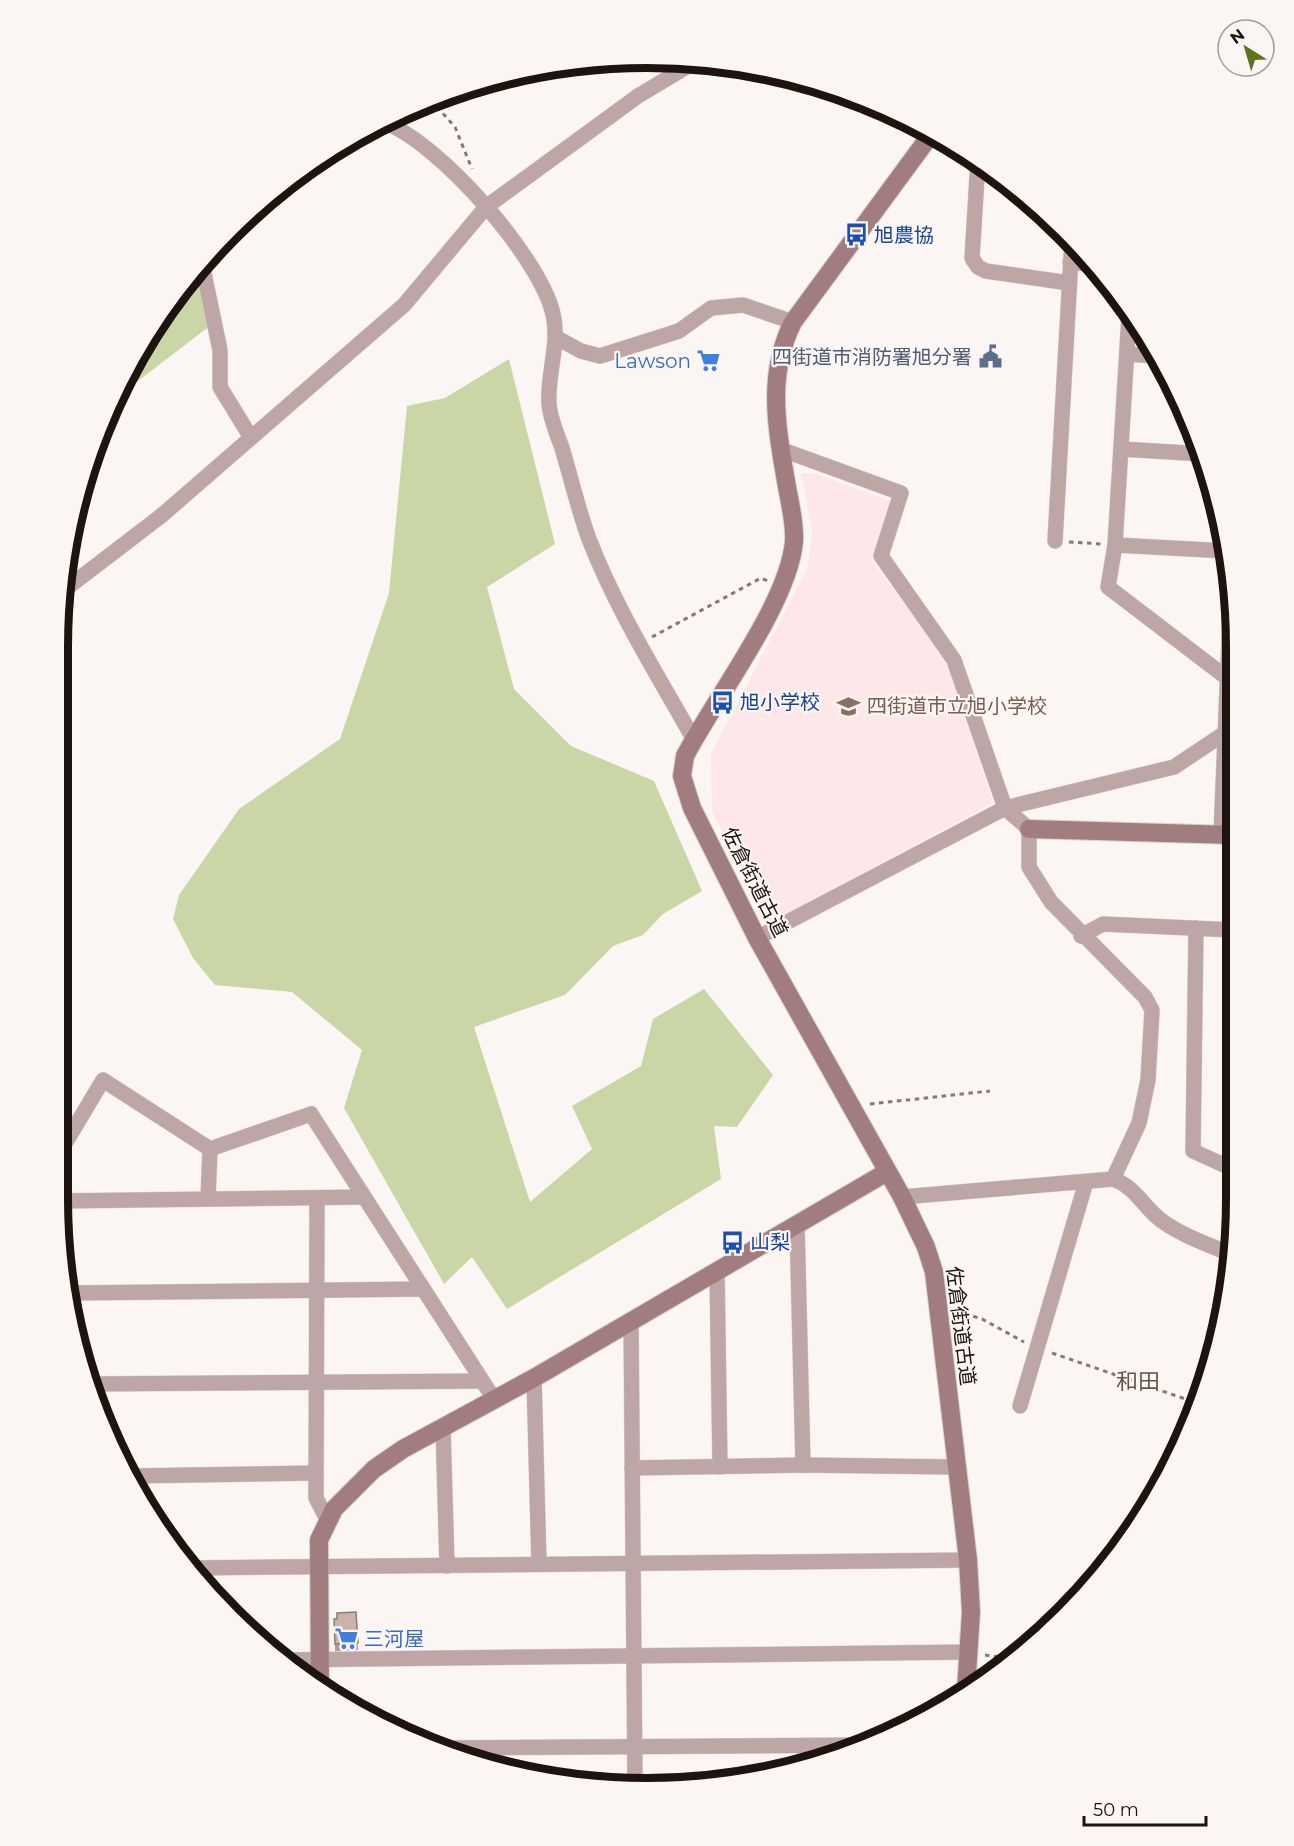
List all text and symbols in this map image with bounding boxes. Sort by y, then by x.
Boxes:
north arrow [1216,18,1276,78]
text: N [1226,25,1248,48]
bus stop icon: 旭農協 [843,222,869,248]
place label: 旭農協 [874,223,934,247]
public building icon: 四街道市消防署旭分署 [977,344,1003,370]
place label: 四街道市消防署旭分署 [772,345,972,369]
supermarket icon: Lawson [696,348,722,374]
place label: Lawson [614,349,691,373]
bus stop icon: 旭小学校 [709,689,735,715]
place label: 旭小学校 [740,690,820,714]
school or university icon: 四街道市立旭小学校 [836,693,862,719]
place label: 四街道市立旭小学校 [867,694,1047,718]
street label: 佐倉街道古道 [717,823,793,941]
bus stop icon: 山梨 [719,1229,745,1255]
place label: 山梨 [750,1230,790,1254]
street label: 佐倉街道古道 [942,1265,980,1387]
district label: 和田 [1116,1368,1160,1395]
supermarket icon: 三河屋 [333,1626,359,1652]
place label: 三河屋 [364,1627,424,1651]
scale bar [1084,1789,1206,1827]
text: 50 m [1093,1799,1139,1821]

